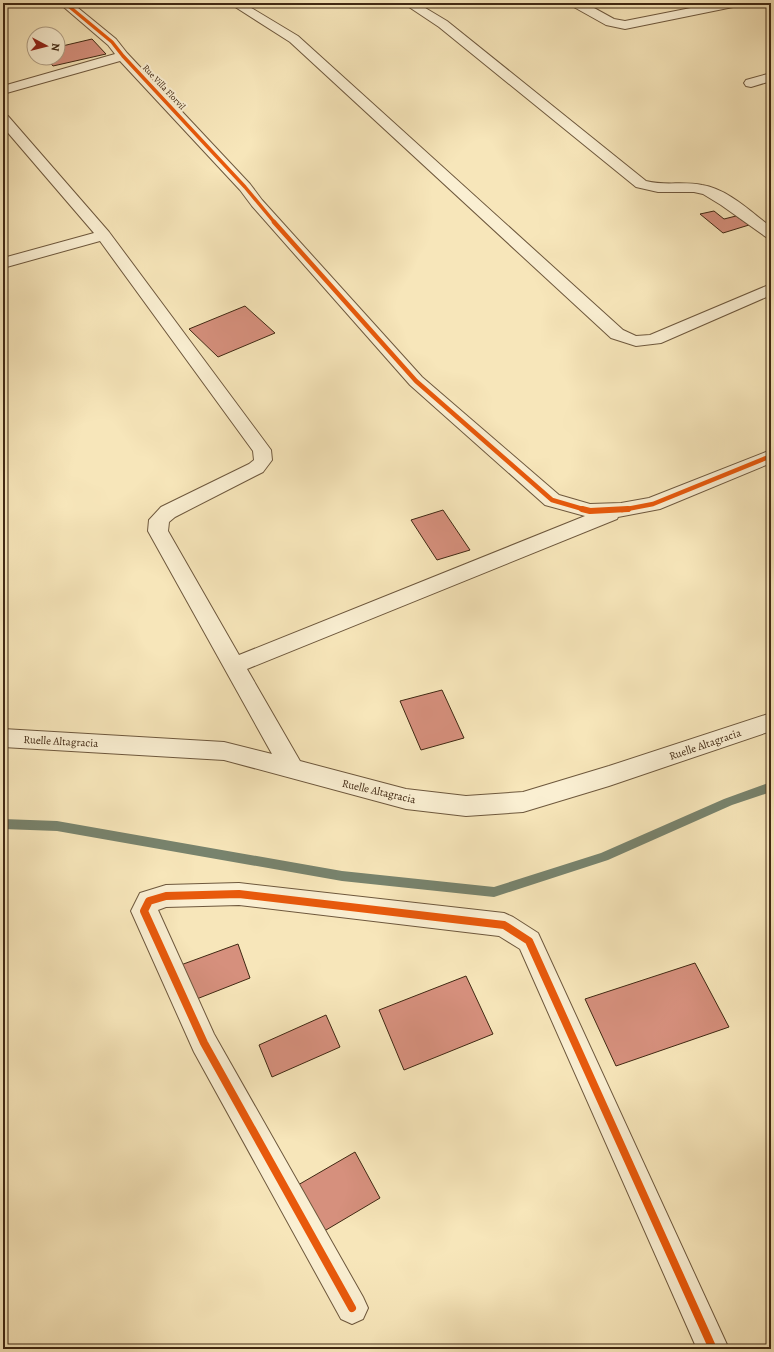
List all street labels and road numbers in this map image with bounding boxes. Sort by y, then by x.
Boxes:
street label: Rue Villa Florvil [140,62,189,113]
street label: Ruelle Altagracia [667,725,744,764]
street label: Ruelle Altagracia [23,732,100,751]
street label: Ruelle Altagracia [341,776,418,807]

